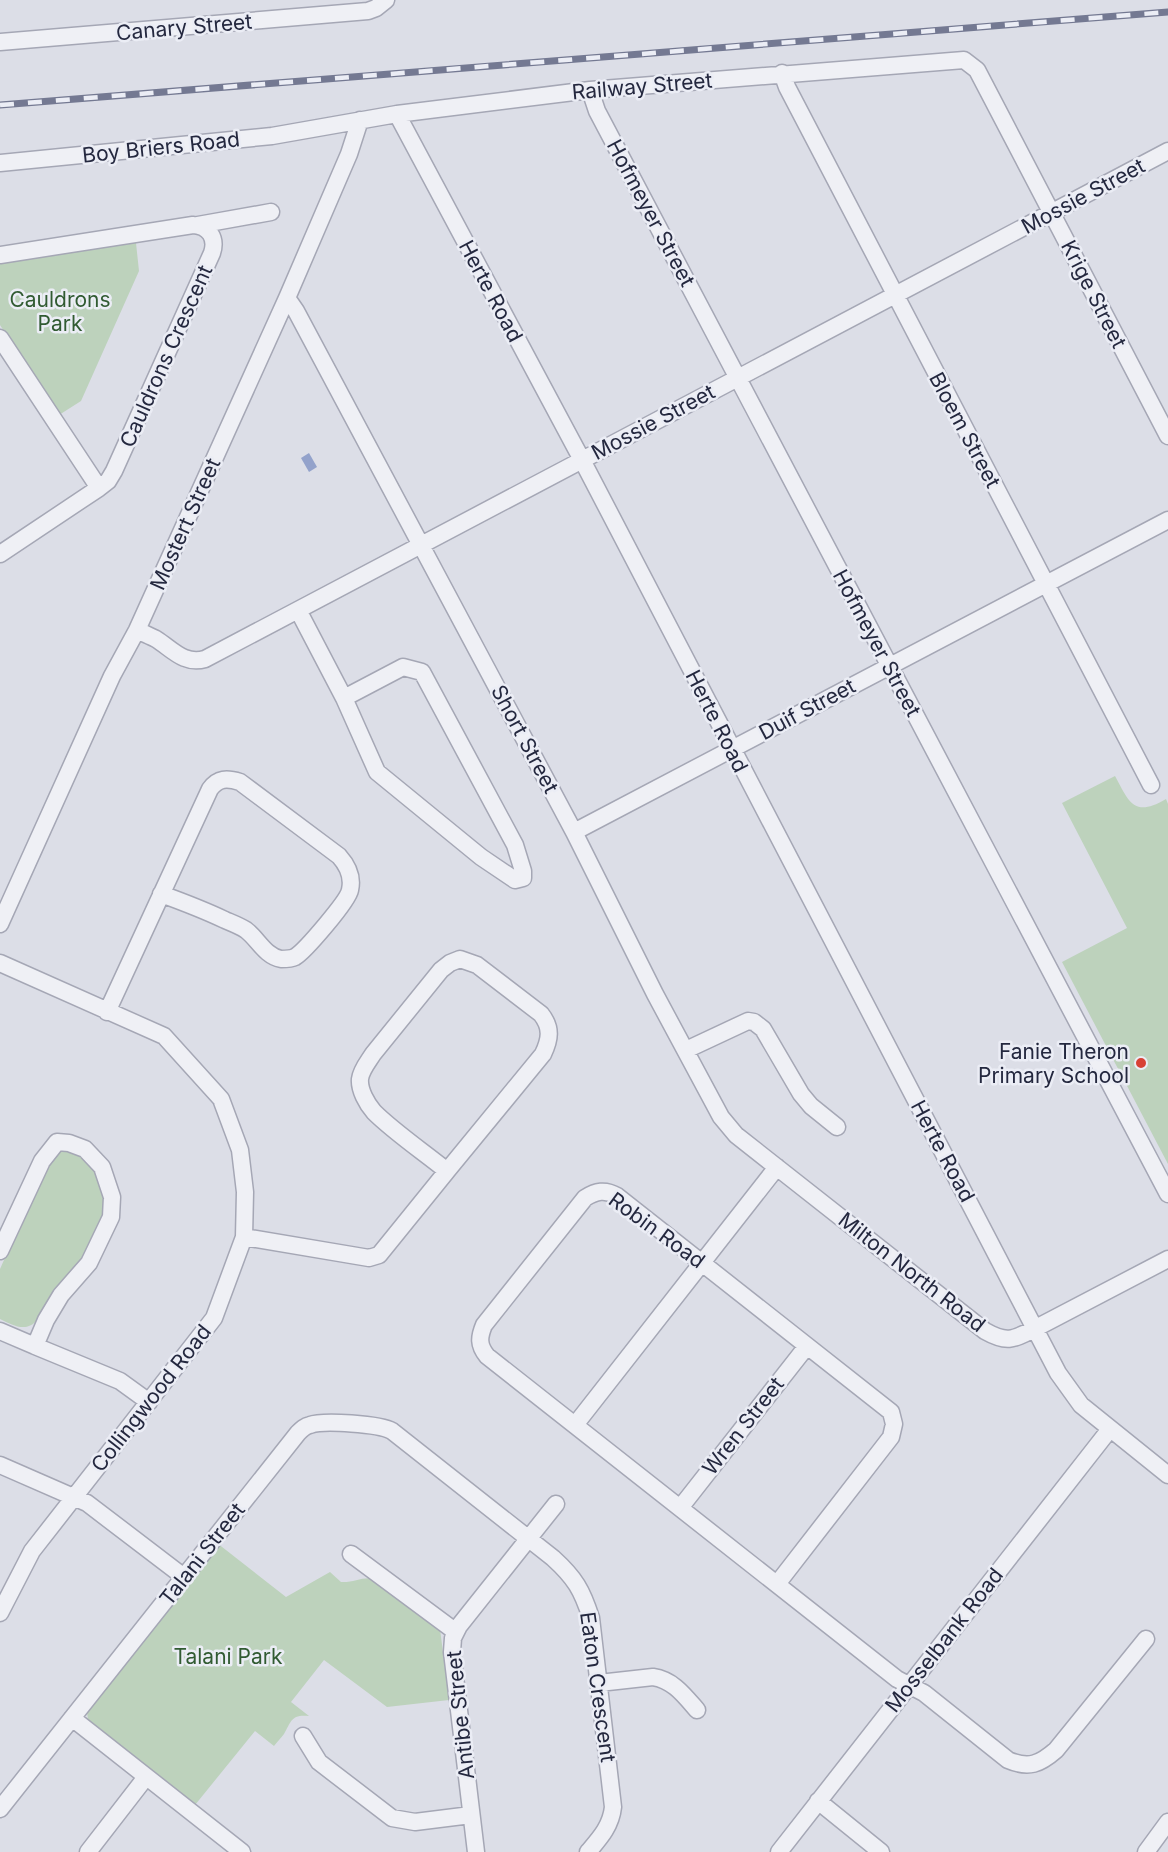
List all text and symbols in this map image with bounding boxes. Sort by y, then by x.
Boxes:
street label: Canary Street [115,9,253,45]
street label: Railway Street [571,67,713,105]
street label: Boy Briers Road [81,126,241,168]
street label: Hofmeyer Street [602,135,700,291]
street label: Mossie Street [1017,153,1149,239]
street label: Herte Road [454,236,528,346]
street label: Krige Street [1056,236,1132,352]
street label: Cauldrons Crescent [115,261,217,451]
park label: Cauldrons Park [9,287,111,336]
street label: Bloem Street [924,368,1006,492]
street label: Mossie Street [587,379,719,465]
street label: Mostert Street [145,454,225,594]
street label: Hofmeyer Street [828,565,926,721]
street label: Herte Road [681,666,753,776]
street label: Duif Street [755,673,860,745]
street label: Short Street [486,681,564,797]
place label: Fanie Theron Primary School [978,1039,1129,1088]
marker: Fanie Theron Primary School [1134,1056,1148,1070]
street label: Herte Road [906,1096,980,1206]
street label: Robin Road [604,1187,710,1273]
street label: Milton North Road [834,1207,990,1337]
street label: Collingwood Road [86,1319,216,1477]
street label: Wren Street [697,1372,789,1480]
street label: Talani Street [154,1498,250,1610]
street label: Mosselbank Road [880,1563,1008,1717]
street label: Eaton Crescent [575,1610,621,1764]
park label: Talani Park [173,1644,283,1669]
street label: Antibe Street [441,1649,479,1781]

